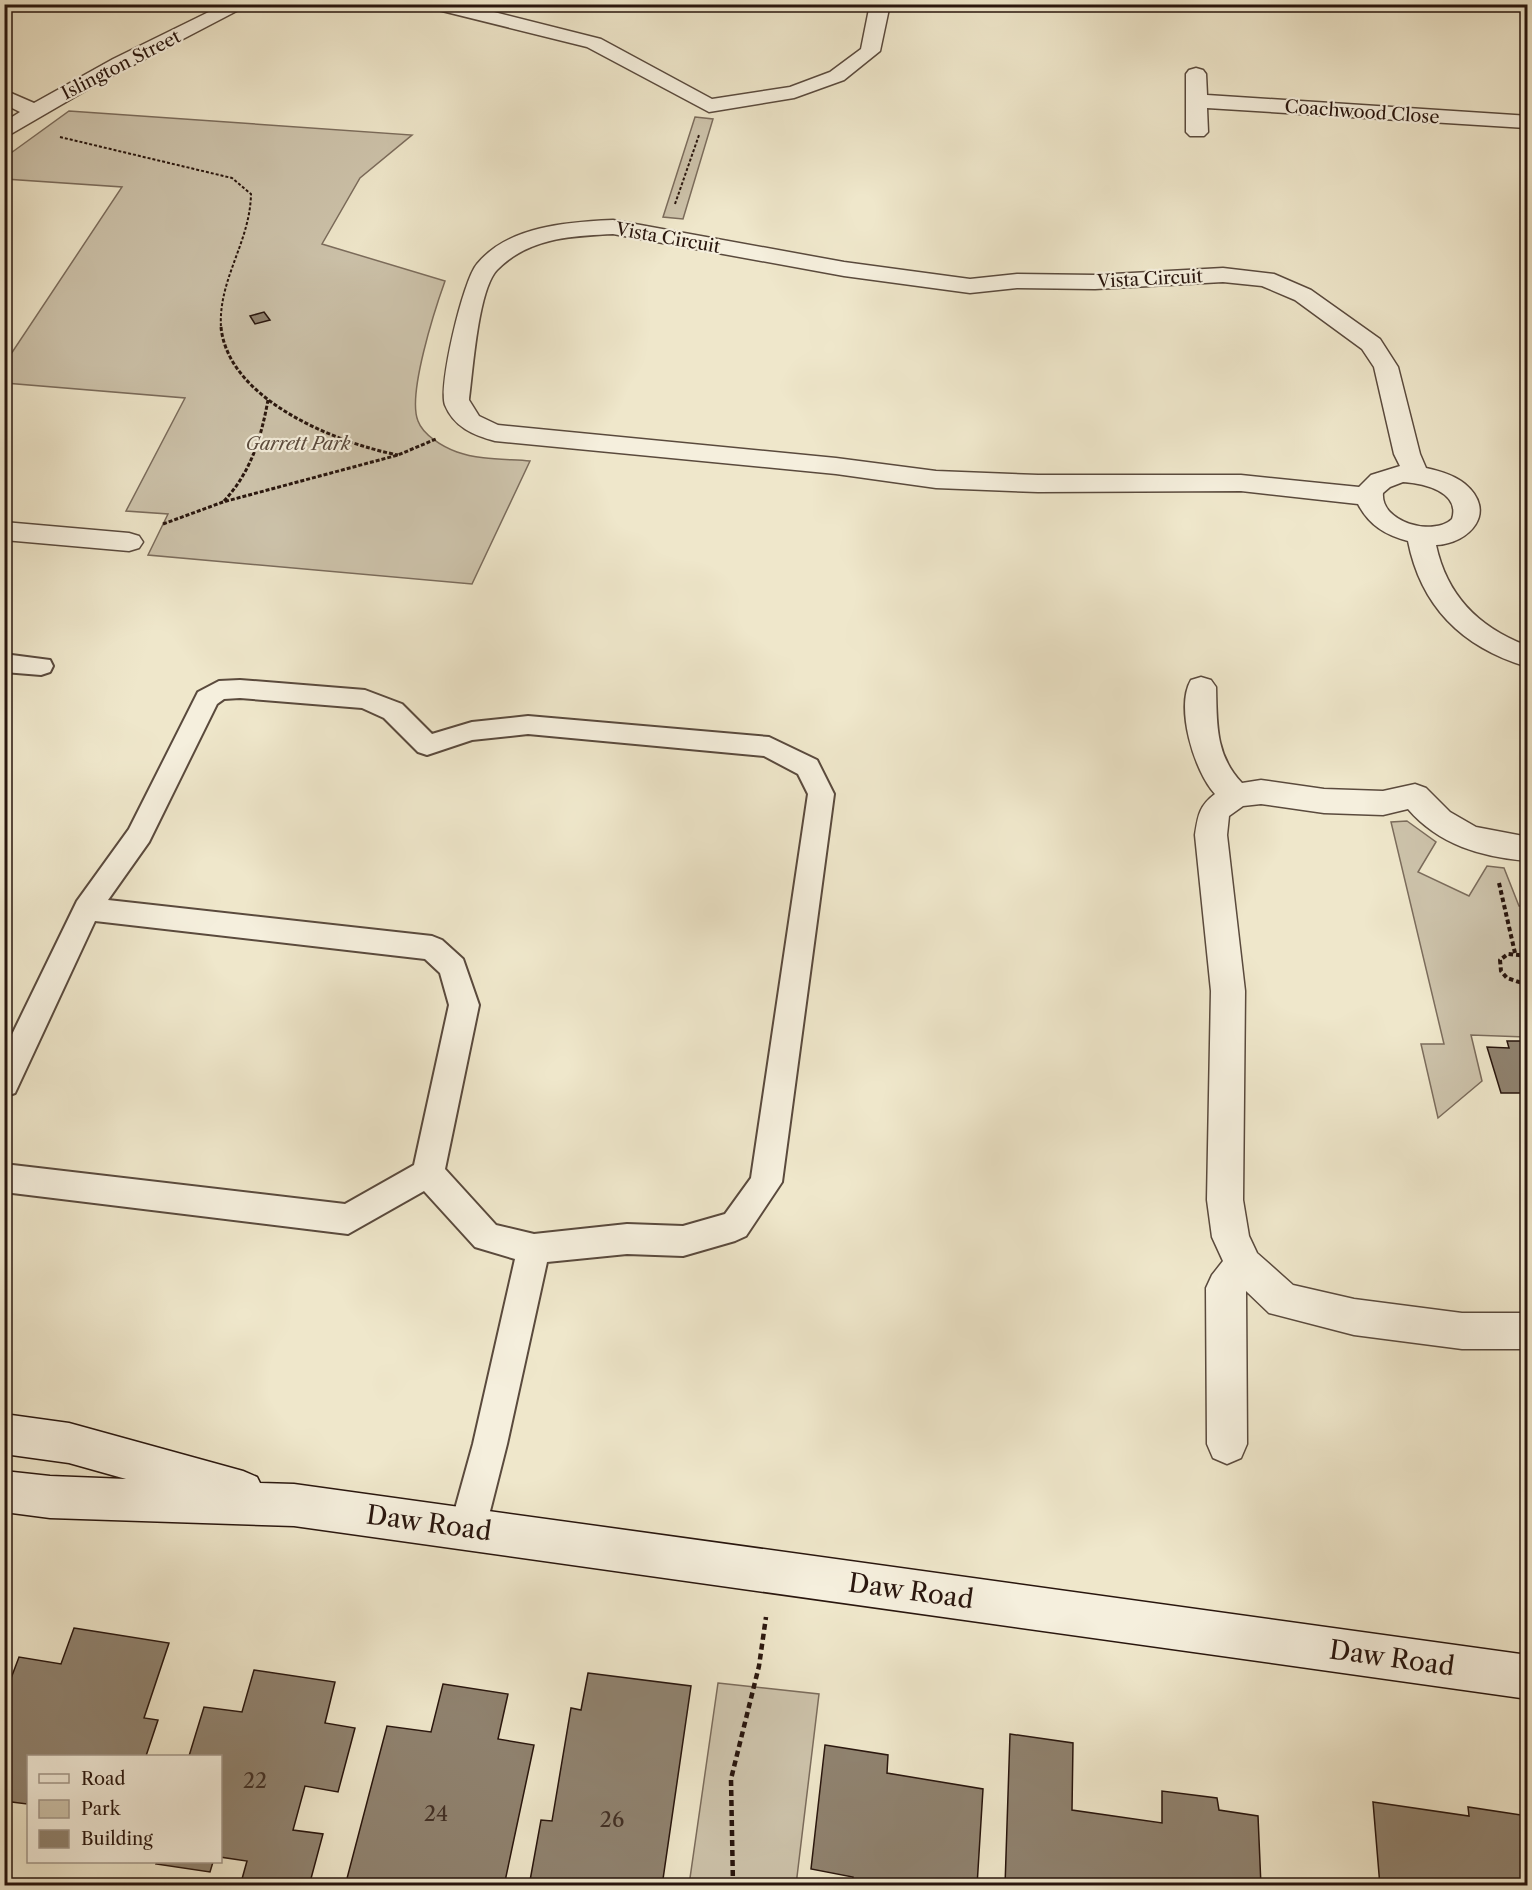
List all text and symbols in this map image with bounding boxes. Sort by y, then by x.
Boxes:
street label: Islington Street [58,25,185,104]
street label: Coachwood Close [1284,96,1440,128]
street label: Vista Circuit [613,218,723,258]
street label: Vista Circuit [1096,265,1204,293]
park label: Garrett Park [245,433,351,455]
street label: Daw Road [364,1498,494,1548]
street label: Daw Road [846,1566,976,1616]
street label: Daw Road [1327,1633,1457,1683]
legend [27,1755,222,1863]
text: Road [81,1768,126,1790]
house number: 22 [243,1768,267,1793]
text: Park [81,1798,122,1820]
house number: 24 [424,1801,448,1826]
house number: 26 [600,1807,624,1832]
text: Building [81,1828,153,1850]

